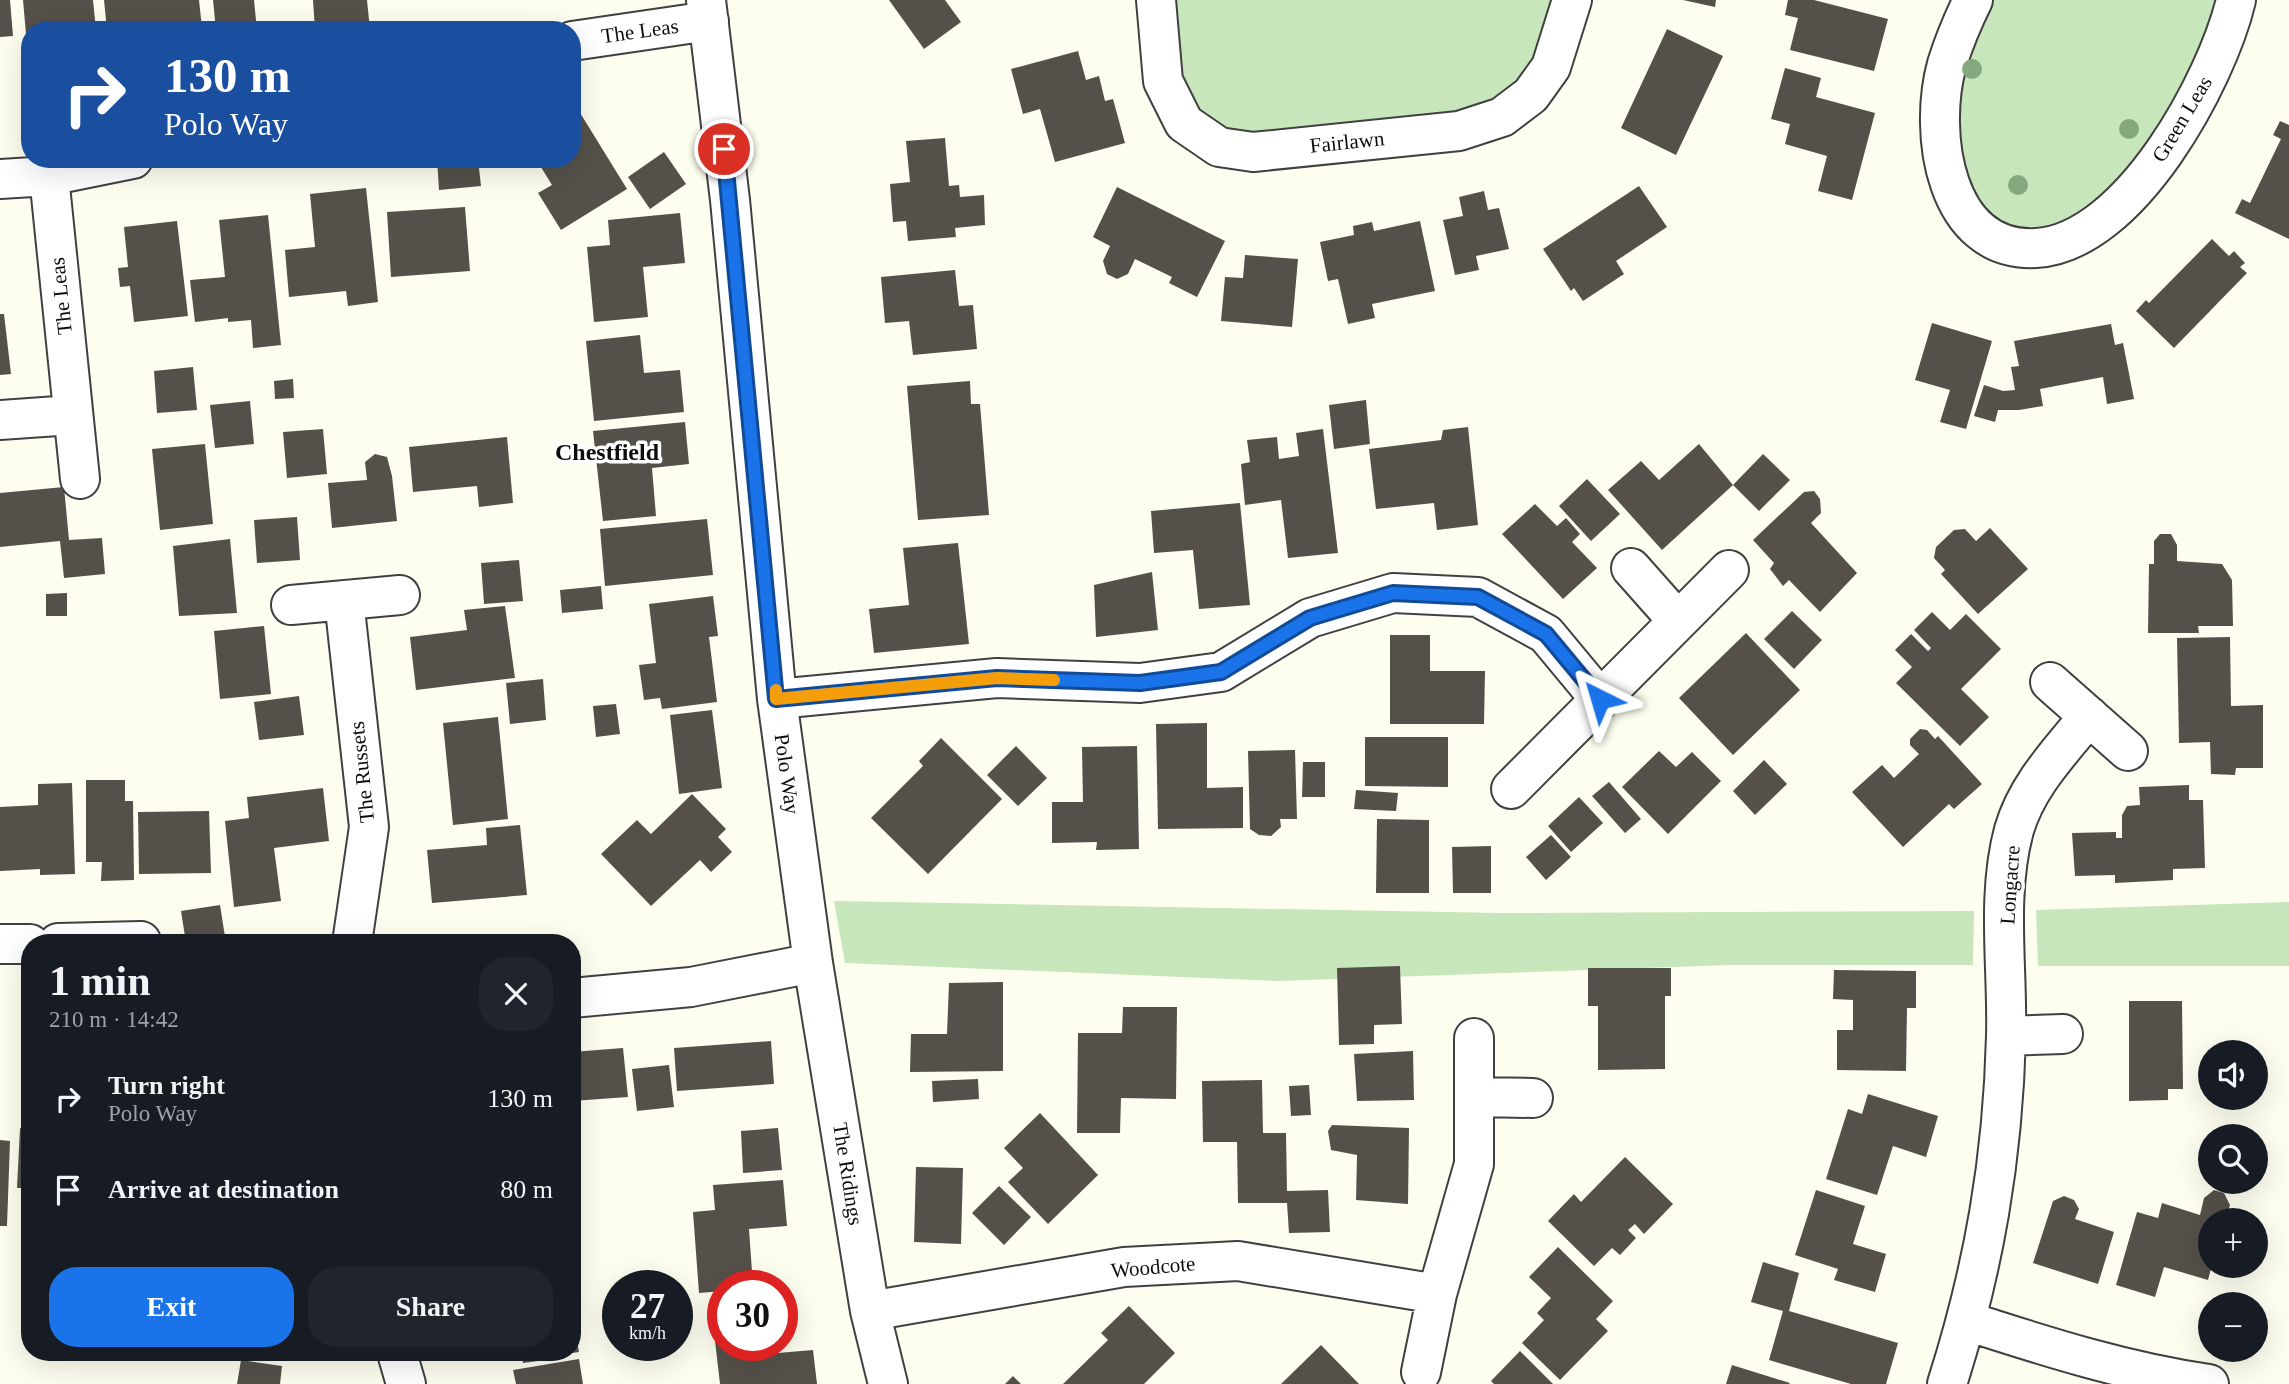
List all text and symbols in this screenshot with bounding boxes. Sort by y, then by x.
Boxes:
street label: The Leas [600,14,680,48]
text: 130 m [164,48,291,103]
icon: right [49,49,140,140]
street label: Green Leas [2147,72,2217,166]
text: Polo Way [164,106,288,142]
pin [694,119,754,179]
street label: Fairlawn [1309,126,1386,158]
icon: arrive [705,130,743,168]
street label: The Leas [45,256,77,336]
district label: Chestfield [555,439,660,465]
position arrow [1563,662,1637,736]
street label: The Russets [345,720,379,824]
street label: Polo Way [769,732,805,816]
street label: Longacre [1995,845,2025,925]
button: close [479,957,553,1031]
text: 1 min [49,958,151,1004]
text: 210 m · 14:42 [49,1007,179,1032]
map controls [2198,1040,2268,1362]
button: sound [2198,1040,2268,1110]
text: Turn right [108,1071,225,1100]
icon: right [49,1080,87,1118]
text: 130 m [487,1084,553,1113]
text: Polo Way [108,1101,197,1126]
street label: The Ridings [828,1121,868,1227]
button: search [2198,1124,2268,1194]
icon: arrive [49,1171,87,1209]
text: Arrive at destination [108,1175,339,1204]
text: 80 m [500,1175,553,1204]
button: + [2198,1208,2268,1278]
street label: Woodcote [1110,1251,1196,1283]
button: Exit [49,1267,294,1347]
button: Share [308,1267,553,1347]
speed limit sign: 30 [707,1270,798,1361]
text: 27 [630,1287,665,1326]
button: − [2198,1292,2268,1362]
text: km/h [629,1323,666,1343]

